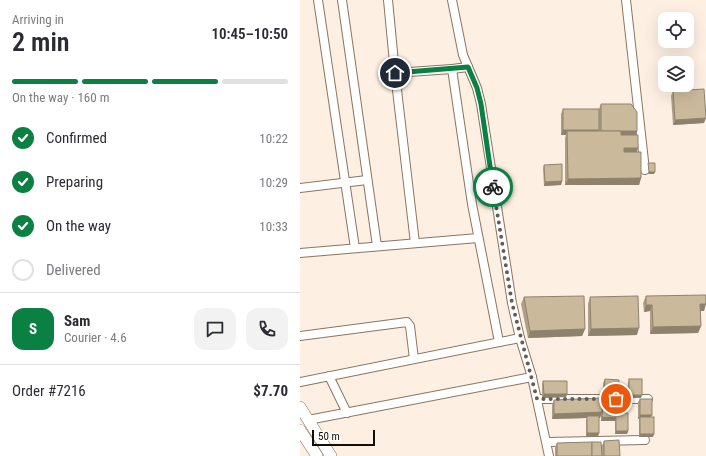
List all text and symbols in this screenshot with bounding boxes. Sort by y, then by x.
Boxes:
text: Arriving in [12,12,64,27]
map controls [658,12,694,92]
button: locate [658,12,694,48]
text: 10:45–10:50 [211,25,288,43]
text: 2 min [12,27,70,57]
pin [378,56,412,90]
button: layers [658,56,694,92]
icon: home [384,62,406,84]
text: On the way · 160 m [12,90,109,105]
icon: check [12,127,34,149]
text: Confirmed [46,129,107,147]
text: 10:22 [259,131,288,146]
courier [473,167,513,207]
icon: check [12,171,34,193]
text: Preparing [46,173,103,191]
text: 10:29 [259,175,288,190]
icon: bike [482,176,504,198]
icon: check [12,215,34,237]
text: On the way [46,217,111,235]
text: 10:33 [259,219,288,234]
text: Delivered [46,261,101,279]
button: chat [194,308,236,350]
button: phone [246,308,288,350]
text: Sam [64,312,90,330]
text: S [29,320,37,338]
text: Courier · 4.6 [64,330,127,345]
text: Order #7216 [12,382,86,400]
text: $7.70 [253,382,288,400]
pin [599,382,633,416]
icon: bag [605,388,627,410]
scale bar [312,428,375,447]
text: 50 m [318,430,340,443]

